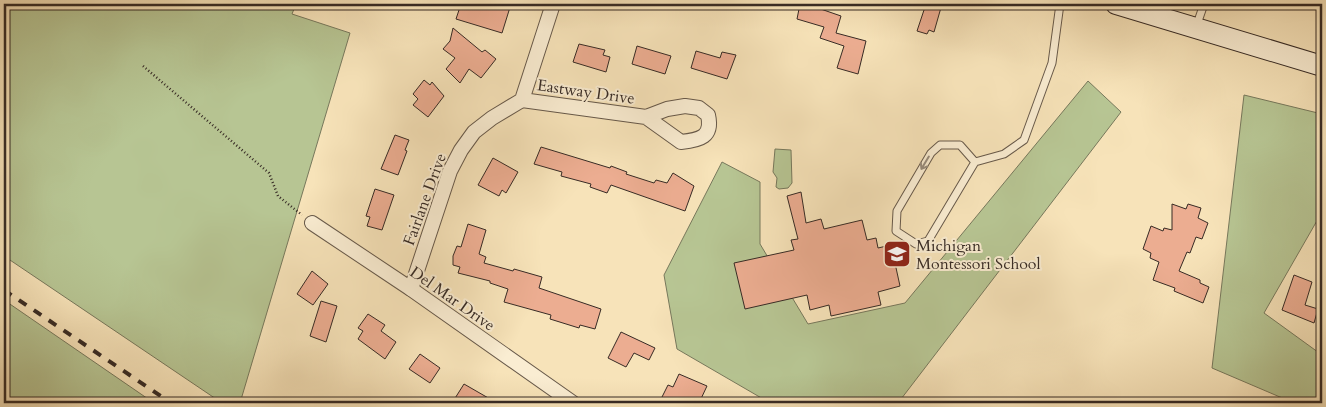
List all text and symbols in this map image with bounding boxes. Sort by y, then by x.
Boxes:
street label: Eastway Drive [536,74,636,110]
street label: Fairlane Drive [398,150,452,249]
one-way arrow [920,155,930,169]
place label: Michigan Montessori School [916,235,1041,275]
school or university icon: Michigan Montessori School [882,239,912,269]
street label: Del Mar Drive [405,261,499,336]

